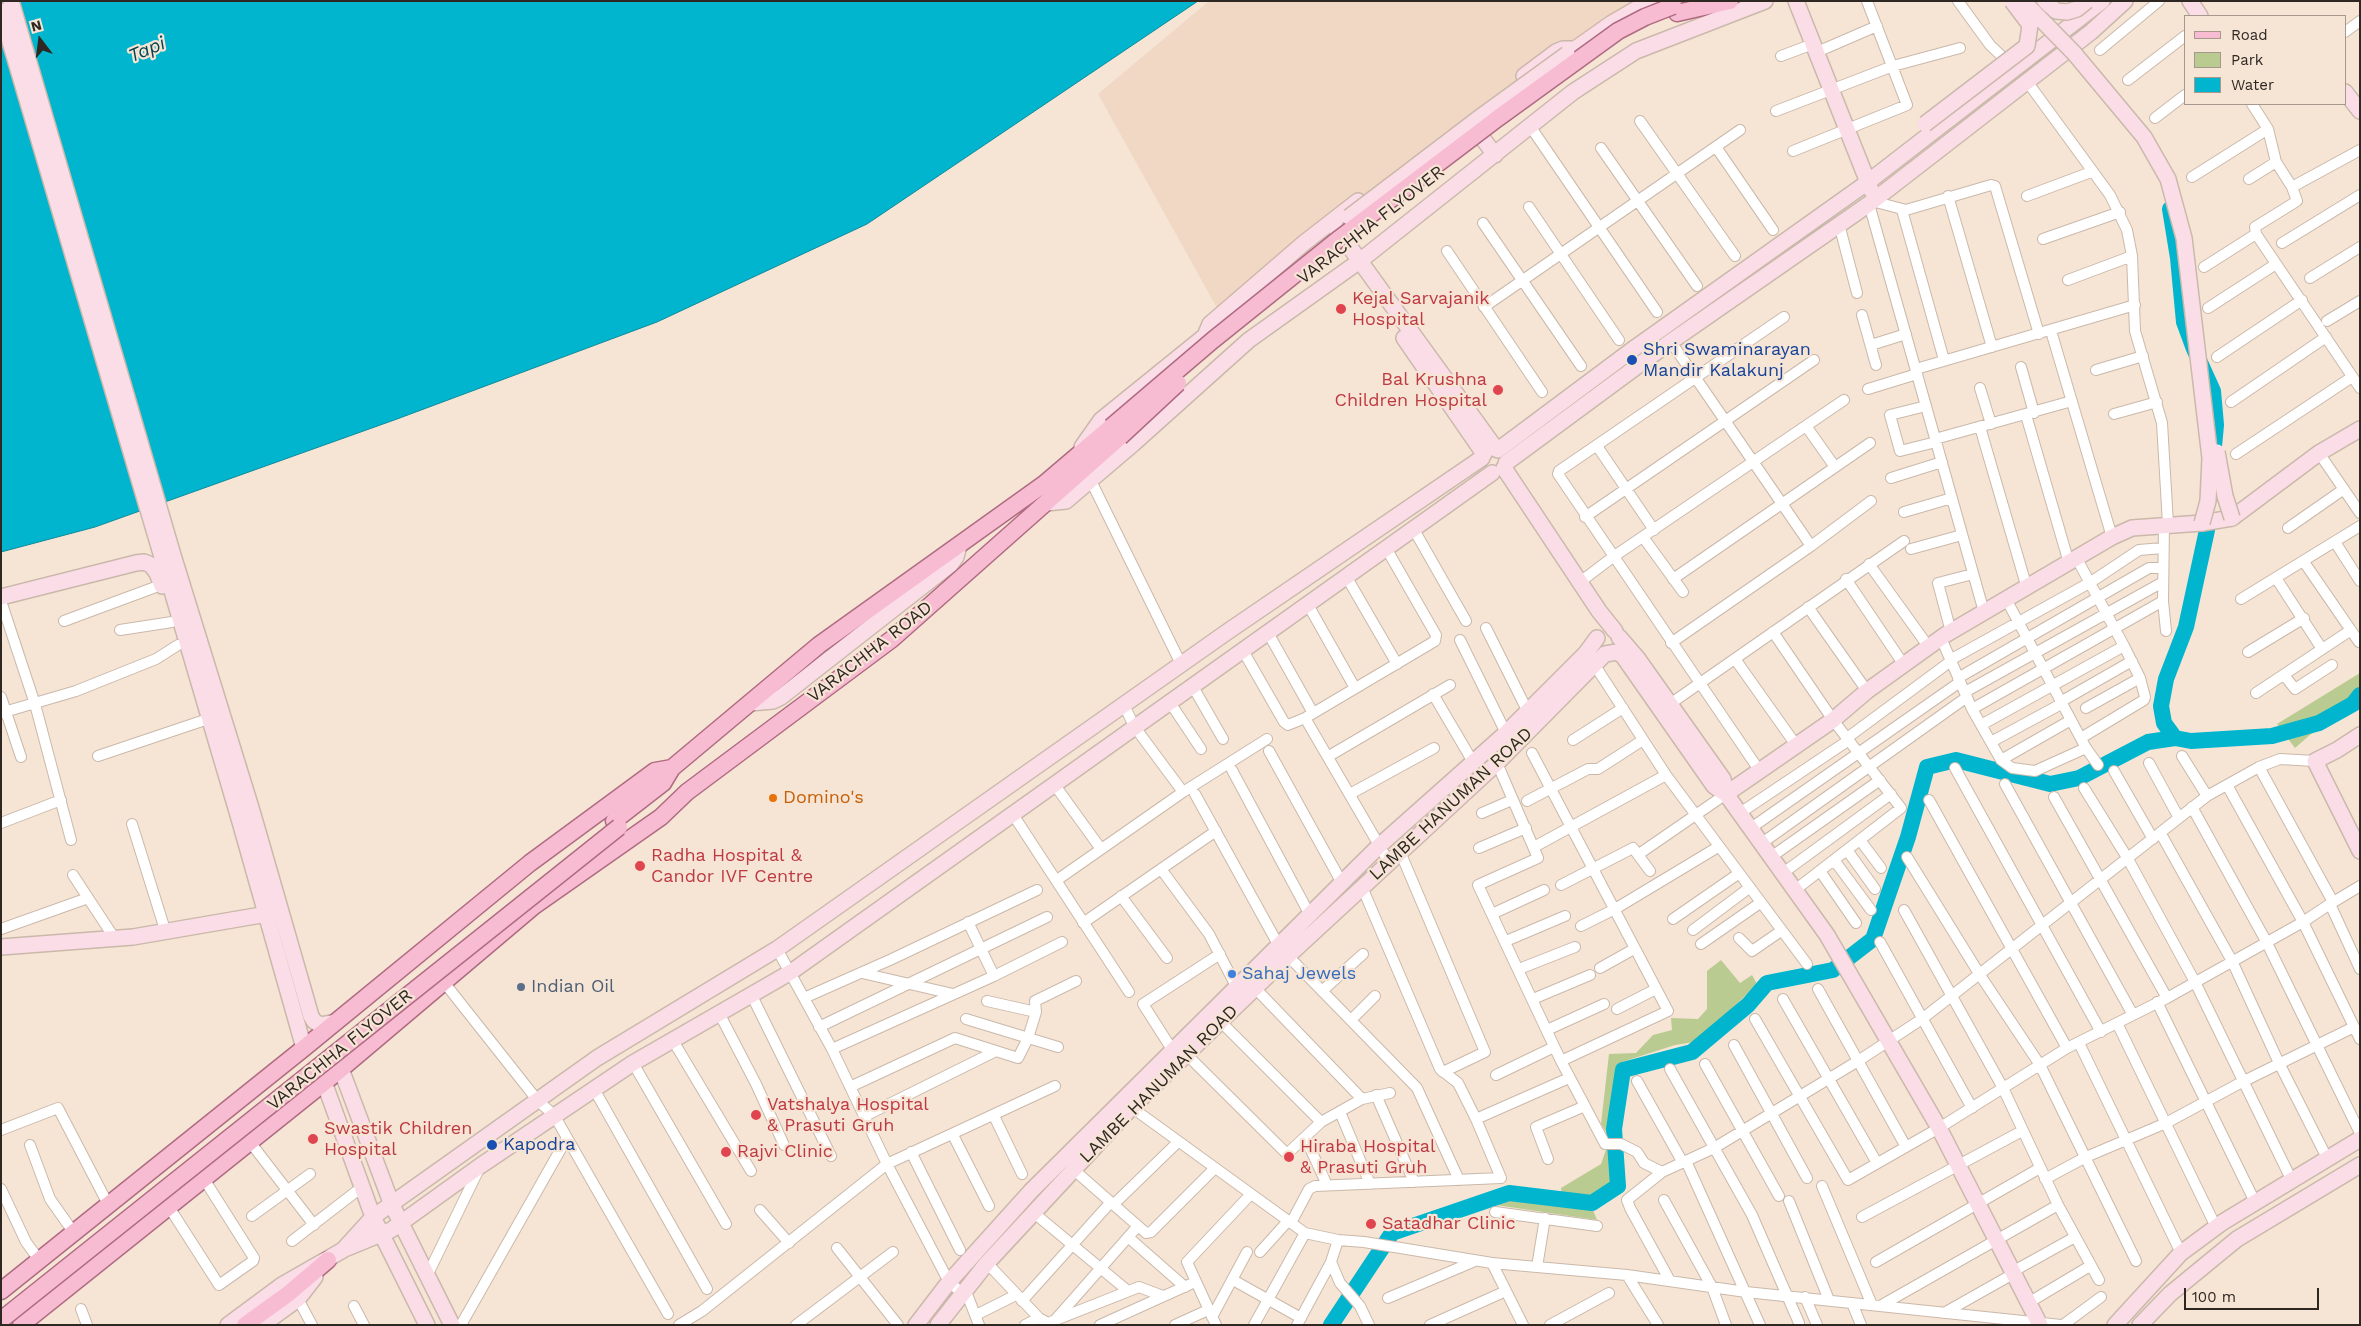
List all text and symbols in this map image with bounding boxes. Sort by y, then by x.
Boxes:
north arrow [15,15,65,65]
legend [2184,15,2346,105]
text: N [29,16,43,35]
text: Road [2231,26,2268,44]
water label: Tapi [125,32,169,68]
text: Park [2231,51,2263,69]
text: Water [2231,76,2274,94]
street label: VARACHHA FLYOVER [1293,161,1449,289]
place label: Kejal Sarvajanik Hospital [1352,288,1489,330]
marker: Kejal Sarvajanik Hospital [1334,302,1348,316]
place label: Shri Swaminarayan Mandir Kalakunj [1643,339,1811,382]
marker: Shri Swaminarayan Mandir Kalakunj [1625,353,1639,367]
place label: Bal Krushna Children Hospital [1335,369,1487,412]
marker: Bal Krushna Children Hospital [1491,383,1505,397]
street label: VARACHHA ROAD [803,597,937,707]
street label: LAMBE HANUMAN ROAD [1365,723,1537,885]
place label: Domino's [783,787,864,809]
marker: Domino's [767,792,779,804]
place label: Radha Hospital & Candor IVF Centre [651,845,813,888]
marker: Radha Hospital & Candor IVF Centre [633,859,647,873]
place label: Sahaj Jewels [1242,963,1356,985]
marker: Sahaj Jewels [1226,968,1238,980]
place label: Indian Oil [531,976,615,998]
marker: Indian Oil [515,981,527,993]
street label: VARACHHA FLYOVER [263,985,417,1115]
street label: LAMBE HANUMAN ROAD [1075,1000,1243,1168]
place label: Vatshalya Hospital & Prasuti Gruh [767,1094,929,1136]
marker: Vatshalya Hospital & Prasuti Gruh [749,1108,763,1122]
place label: Swastik Children Hospital [324,1118,472,1160]
marker: Swastik Children Hospital [306,1132,320,1146]
place label: Kapodra [503,1134,575,1156]
place label: Hiraba Hospital & Prasuti Gruh [1300,1136,1436,1178]
marker: Kapodra [485,1138,499,1152]
place label: Rajvi Clinic [737,1141,833,1163]
marker: Rajvi Clinic [719,1145,733,1159]
marker: Hiraba Hospital & Prasuti Gruh [1282,1150,1296,1164]
place label: Satadhar Clinic [1382,1213,1516,1235]
marker: Satadhar Clinic [1364,1217,1378,1231]
scale bar [2186,1278,2321,1310]
text: 100 m [2192,1288,2236,1306]

